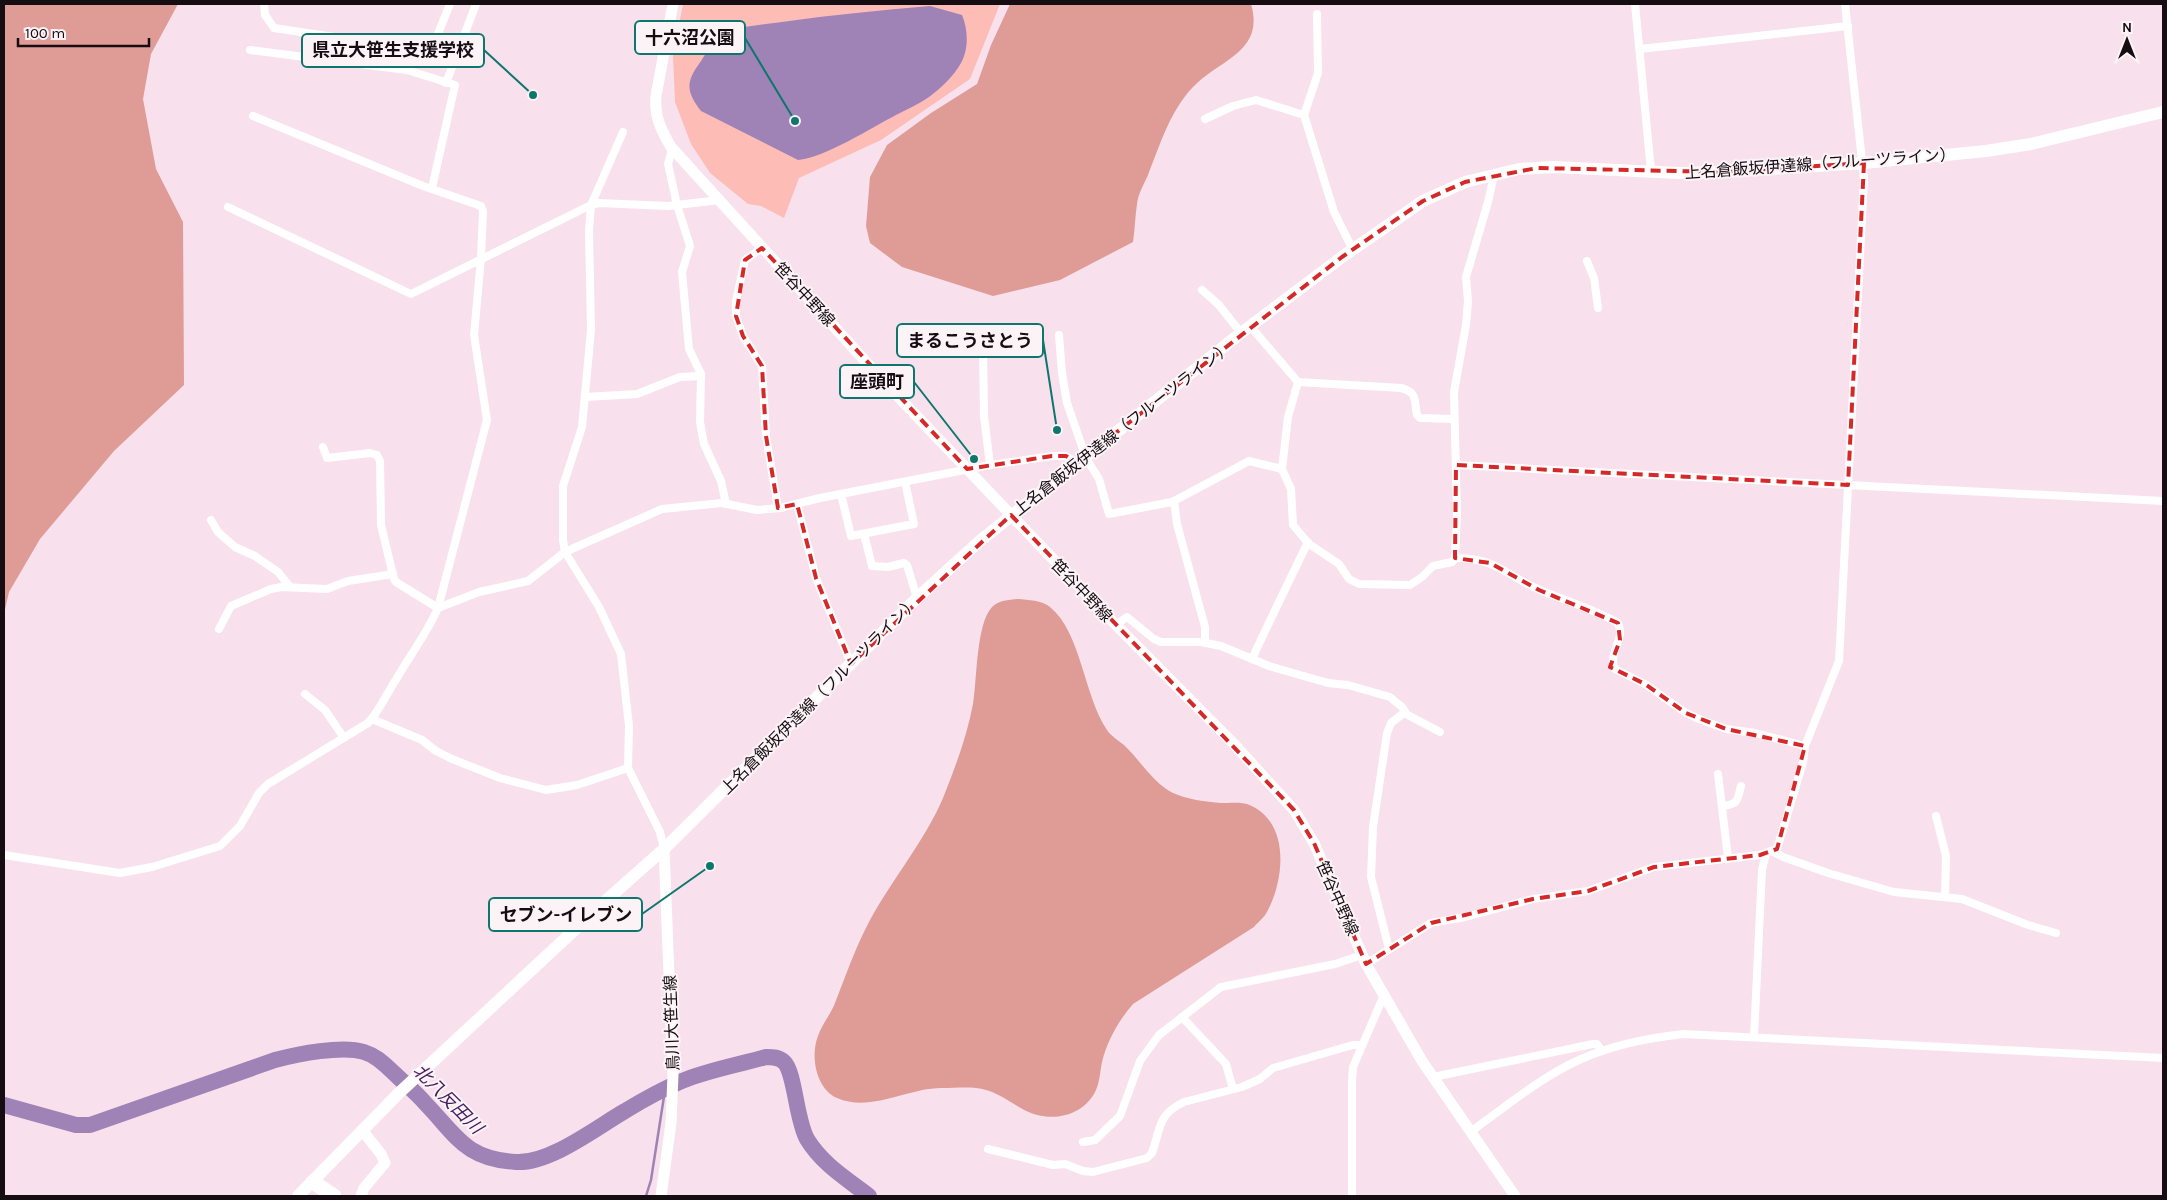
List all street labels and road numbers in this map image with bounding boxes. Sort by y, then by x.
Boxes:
street label: 上名倉飯坂伊達線（フルーツライン） [1684,145,1956,182]
street label: 笹谷中野線 [770,259,839,330]
street label: 上名倉飯坂伊達線（フルーツライン） [1009,337,1235,520]
street label: 笹谷中野線 [1047,555,1116,626]
street label: 上名倉飯坂伊達線（フルーツライン） [717,593,922,798]
street label: 笹谷中野線 [1313,858,1362,939]
street label: 鳥川大笹生線 [660,975,683,1071]

